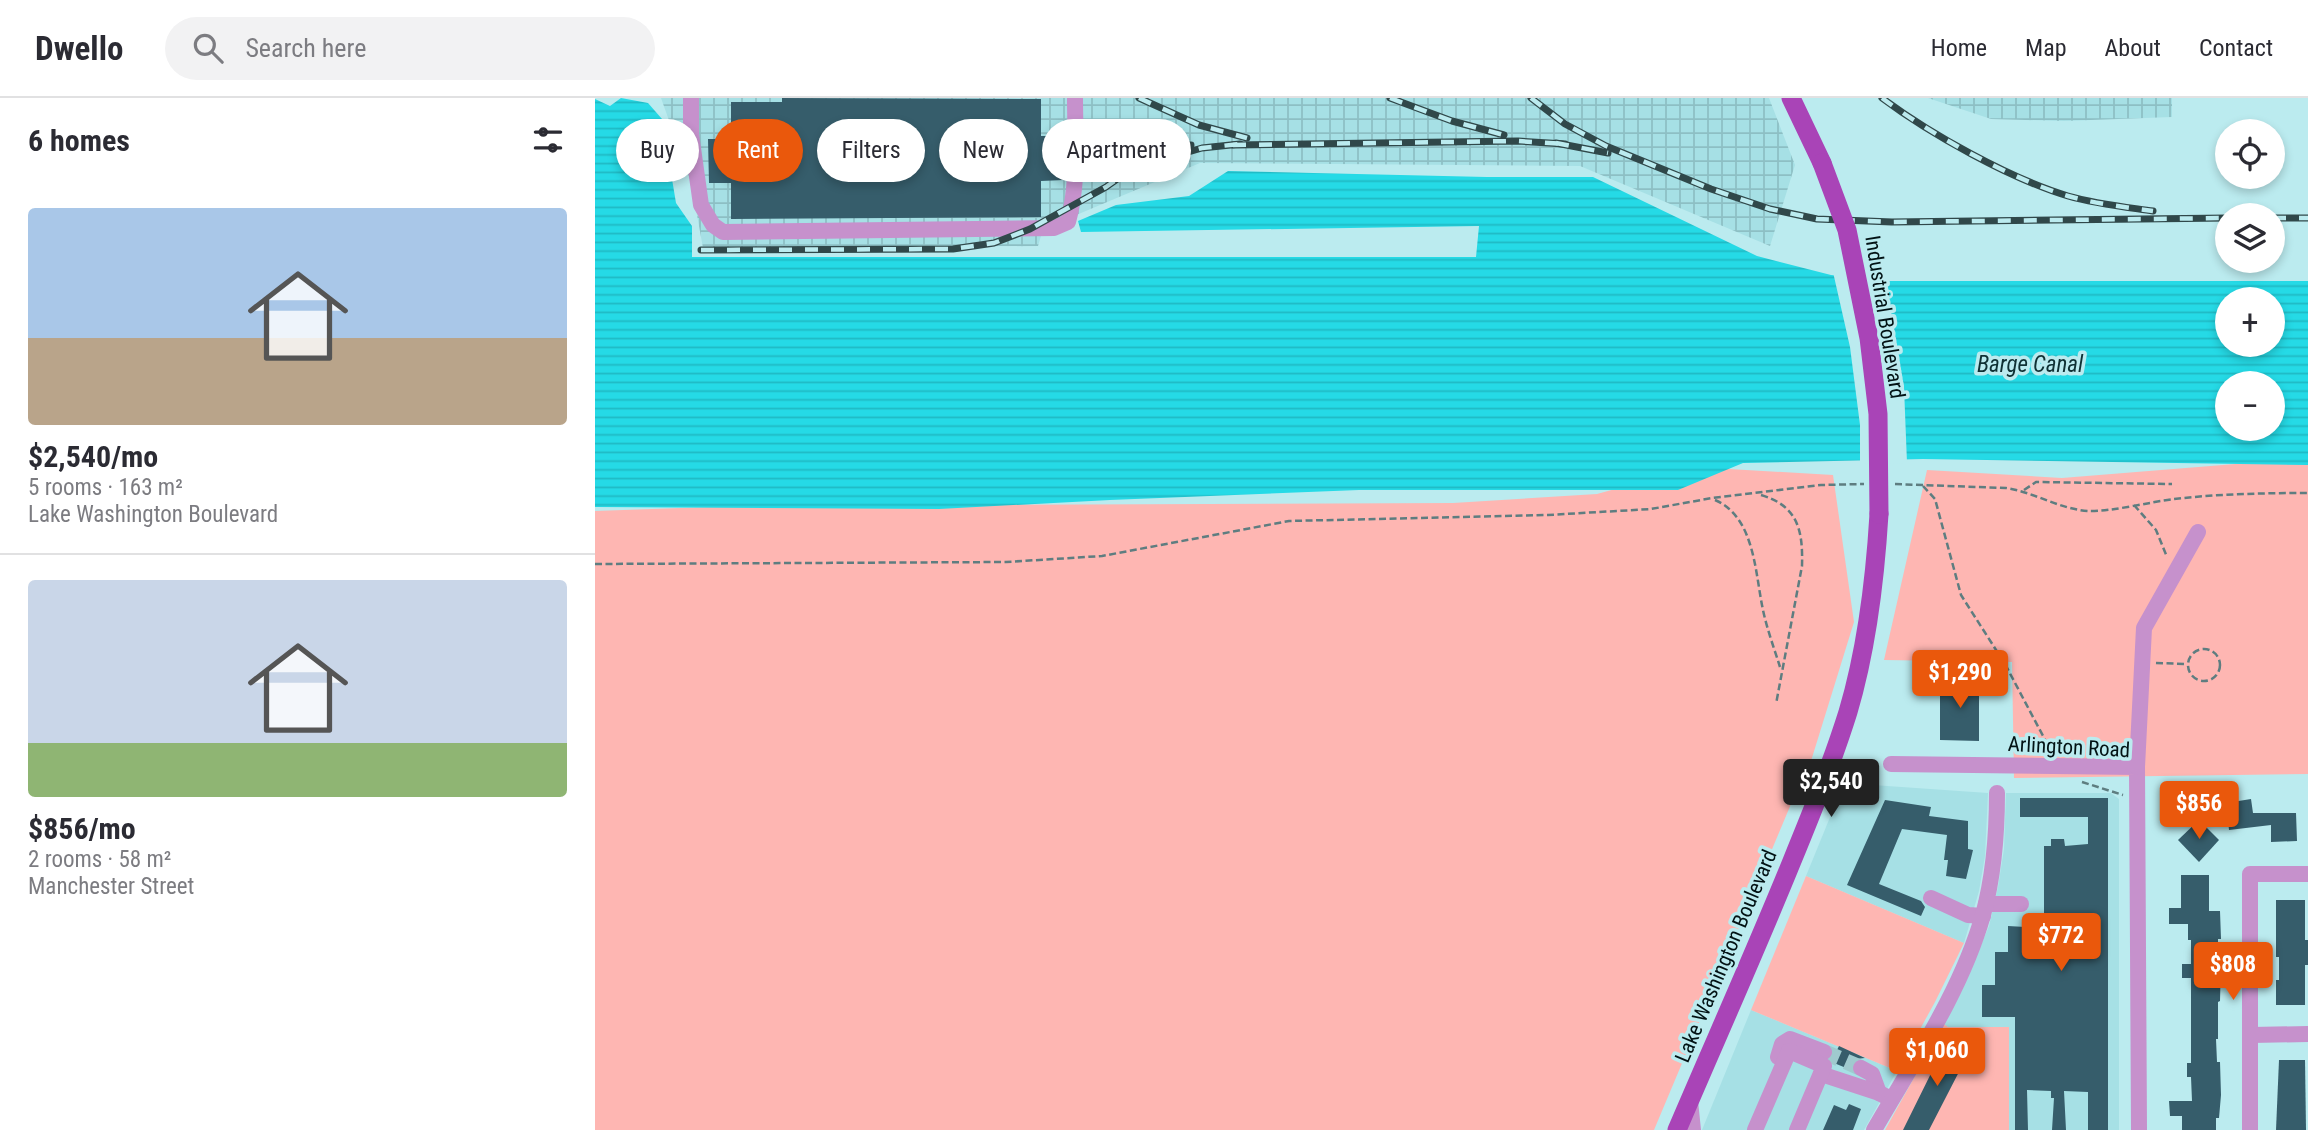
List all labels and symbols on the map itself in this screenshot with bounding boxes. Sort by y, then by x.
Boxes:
street label: Industrial Boulevard [1860,234,1910,400]
water label: Barge Canal [1977,351,2084,378]
pin: $1,290 [1903,650,2017,710]
street label: Arlington Road [2007,732,2131,762]
pin: $2,540 [1774,760,1888,819]
pin: $856 [2158,782,2240,841]
street label: Lake Washington Boulevard [1670,846,1782,1066]
pin: $772 [2020,914,2102,973]
pin: $808 [2192,942,2274,1002]
pin: $1,060 [1880,1028,1994,1088]

